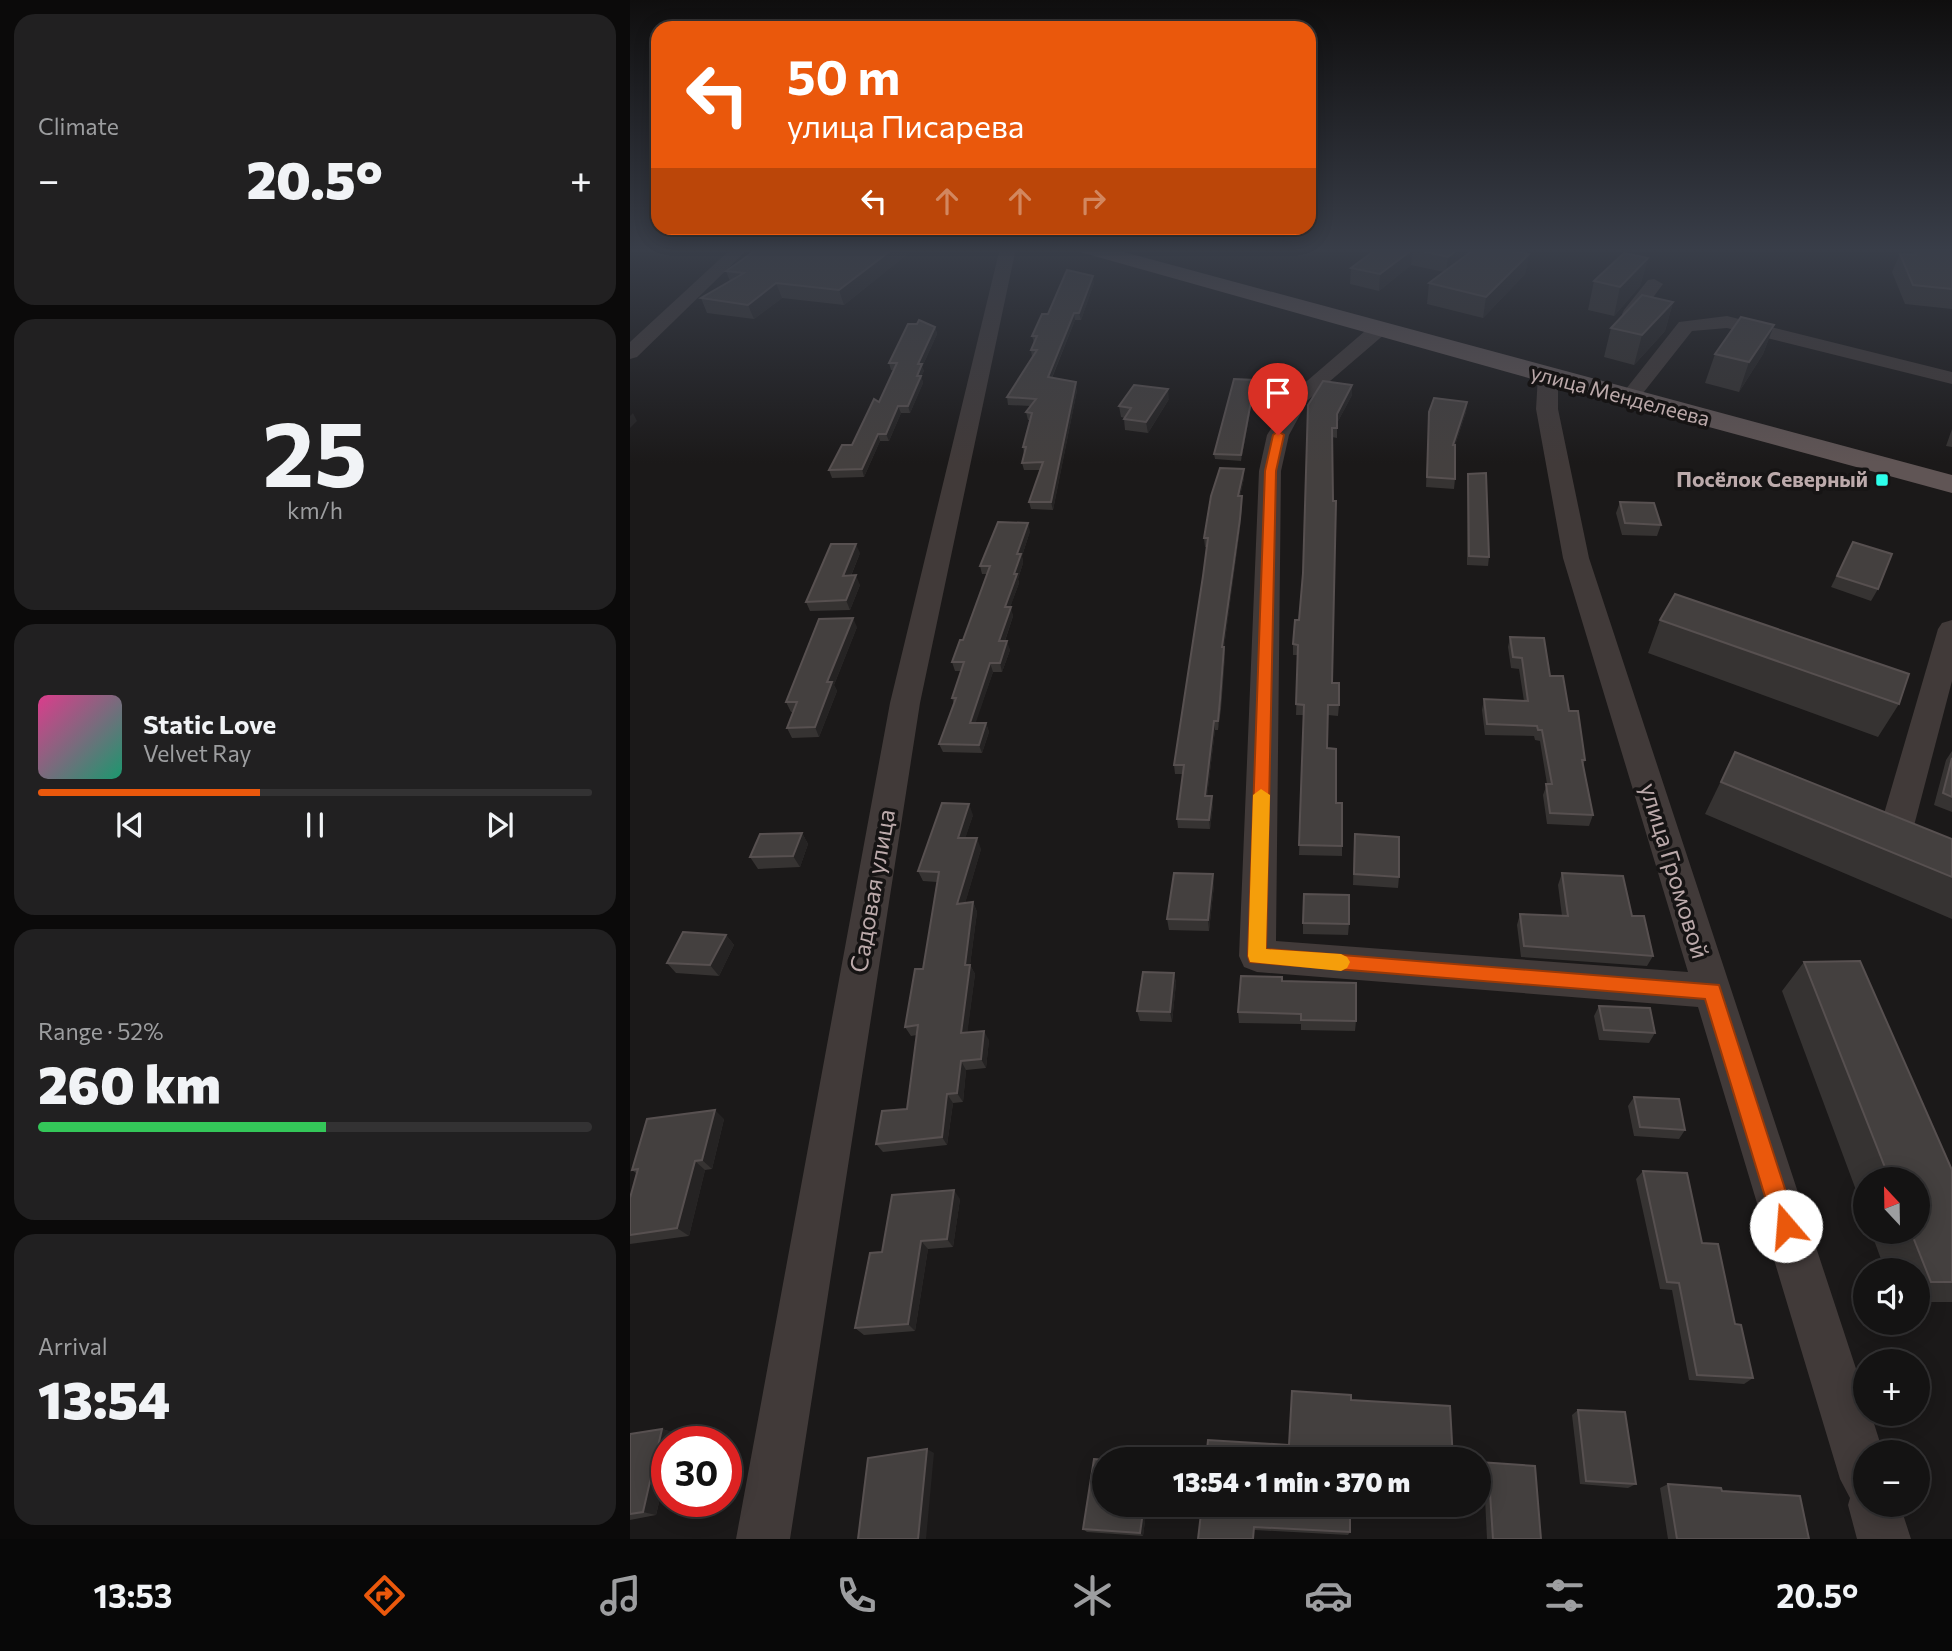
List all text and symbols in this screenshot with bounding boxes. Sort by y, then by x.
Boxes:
text: 50 m [787,45,900,105]
icon: left [672,49,763,140]
text: улица Писарева [787,105,1024,145]
text: Climate [38,112,119,140]
text: 20.5° [246,146,383,210]
text: − [38,155,60,202]
text: + [570,155,592,202]
icon: left [855,182,893,220]
icon: ahead [928,182,966,220]
icon: ahead [1001,182,1039,220]
icon: right [1074,182,1112,220]
street label: улица Менделеева [1528,359,1713,430]
pin [1248,363,1308,435]
icon: arrive [1259,374,1297,412]
text: 25 [263,394,367,506]
place label: Посёлок Северный [1676,466,1868,491]
marker: Посёлок Северный [1874,472,1890,488]
text: km/h [287,496,343,524]
text: Static Love [143,708,276,739]
text: Velvet Ray [143,739,251,767]
street label: улица Громовой [1635,779,1716,962]
icon: previous [111,806,149,844]
icon: pause [296,806,334,844]
icon: next [481,806,519,844]
street label: Садовая улица [843,807,900,975]
text: Range · 52% [38,1017,163,1045]
text: 260 km [38,1051,221,1115]
north arrow [1853,1167,1930,1244]
map controls [1853,1167,1930,1517]
position arrow [1749,1189,1823,1263]
button: sound [1853,1258,1930,1335]
text: Arrival [38,1332,108,1360]
button: + [1853,1349,1930,1426]
text: 13:54 [38,1366,170,1430]
speed limit sign: 30 [651,1426,742,1517]
button: − [1853,1440,1930,1517]
text: 13:54 · 1 min · 370 m [1173,1466,1410,1497]
icon: directions [360,1571,409,1620]
icon: music [596,1571,645,1620]
icon: phone [832,1571,881,1620]
icon: climate [1068,1571,1117,1620]
icon: car [1304,1571,1353,1620]
icon: filters [1540,1571,1589,1620]
text: 13:53 [94,1575,172,1615]
text: 20.5° [1776,1575,1858,1615]

